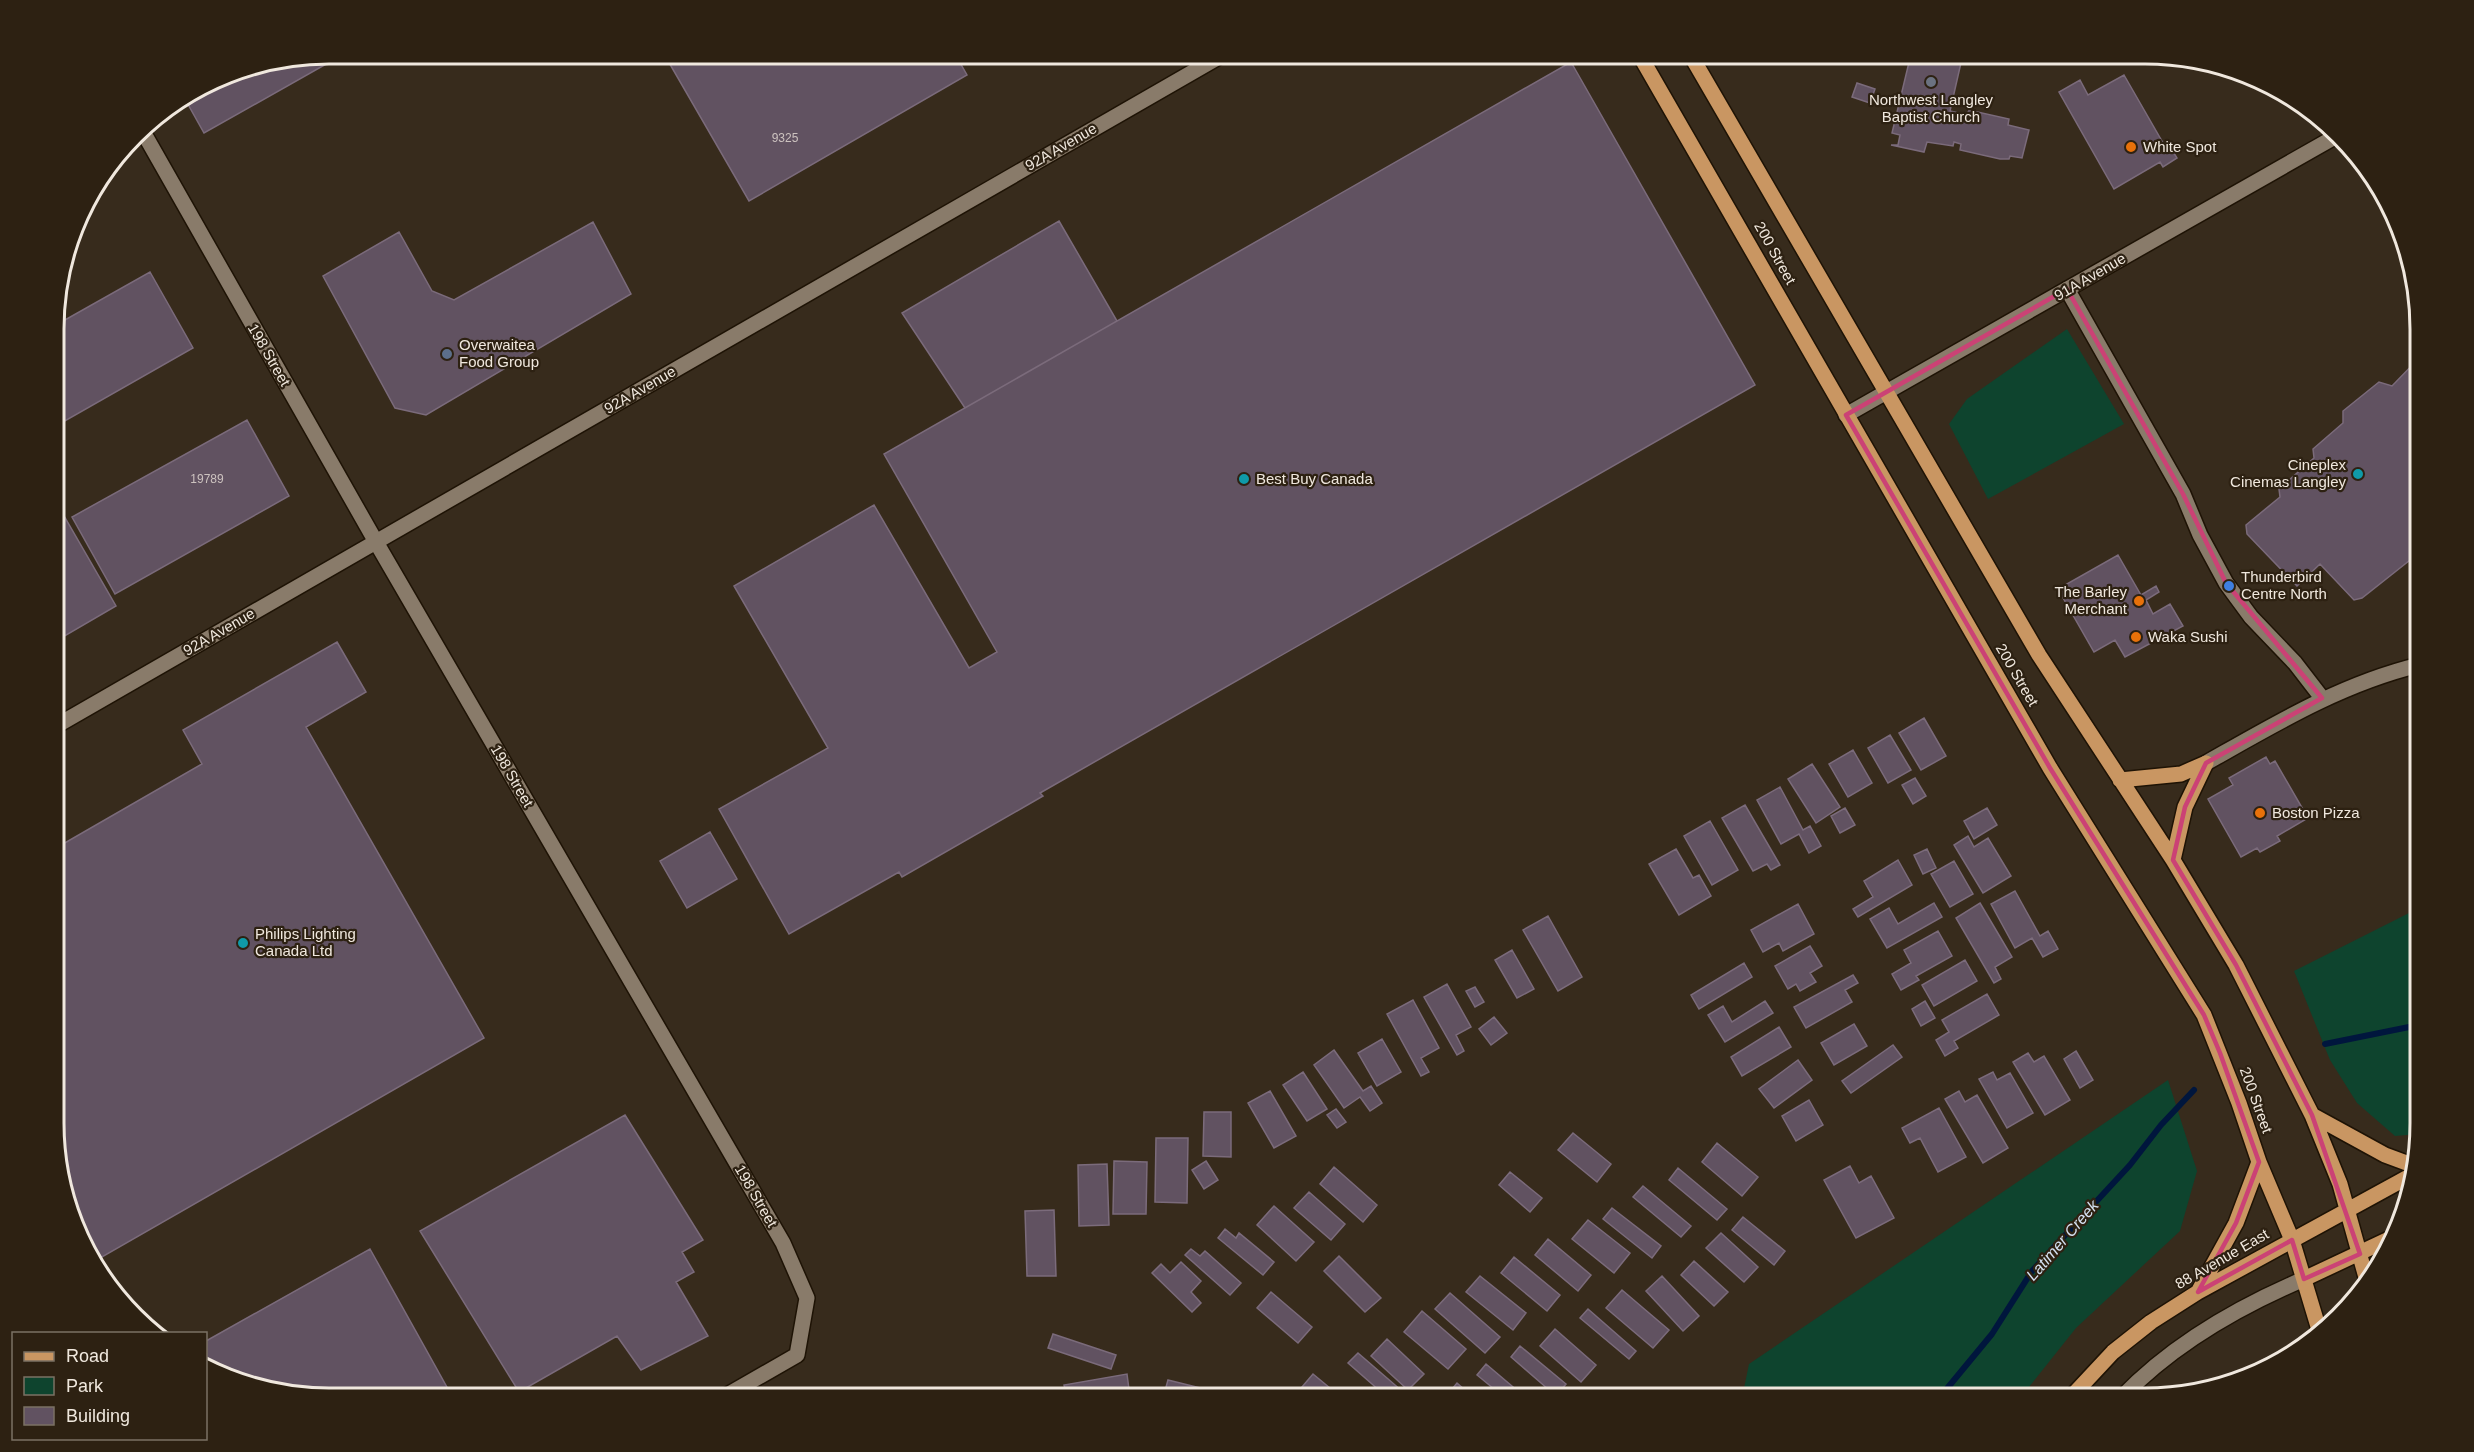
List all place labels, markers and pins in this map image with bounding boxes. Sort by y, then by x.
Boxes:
marker: Northwest Langley Baptist Church [1924,75,1938,89]
place label: Northwest Langley Baptist Church [1869,91,1994,125]
place label: White Spot [2143,138,2217,155]
marker: White Spot [2124,140,2138,154]
place label: Overwaitea Food Group [459,336,539,370]
marker: Overwaitea Food Group [440,347,454,361]
place label: Cineplex Cinemas Langley [2230,456,2346,490]
marker: Cineplex Cinemas Langley [2351,467,2365,481]
place label: Best Buy Canada [1256,470,1373,487]
marker: Best Buy Canada [1237,472,1251,486]
place label: Thunderbird Centre North [2241,568,2327,602]
marker: Thunderbird Centre North [2222,579,2236,593]
place label: The Barley Merchant [2054,583,2128,617]
marker: The Barley Merchant [2132,594,2146,608]
place label: Waka Sushi [2148,628,2227,645]
marker: Waka Sushi [2129,630,2143,644]
place label: Boston Pizza [2272,804,2360,821]
marker: Boston Pizza [2253,806,2267,820]
place label: Philips Lighting Canada Ltd [255,925,356,959]
marker: Philips Lighting Canada Ltd [236,936,250,950]

